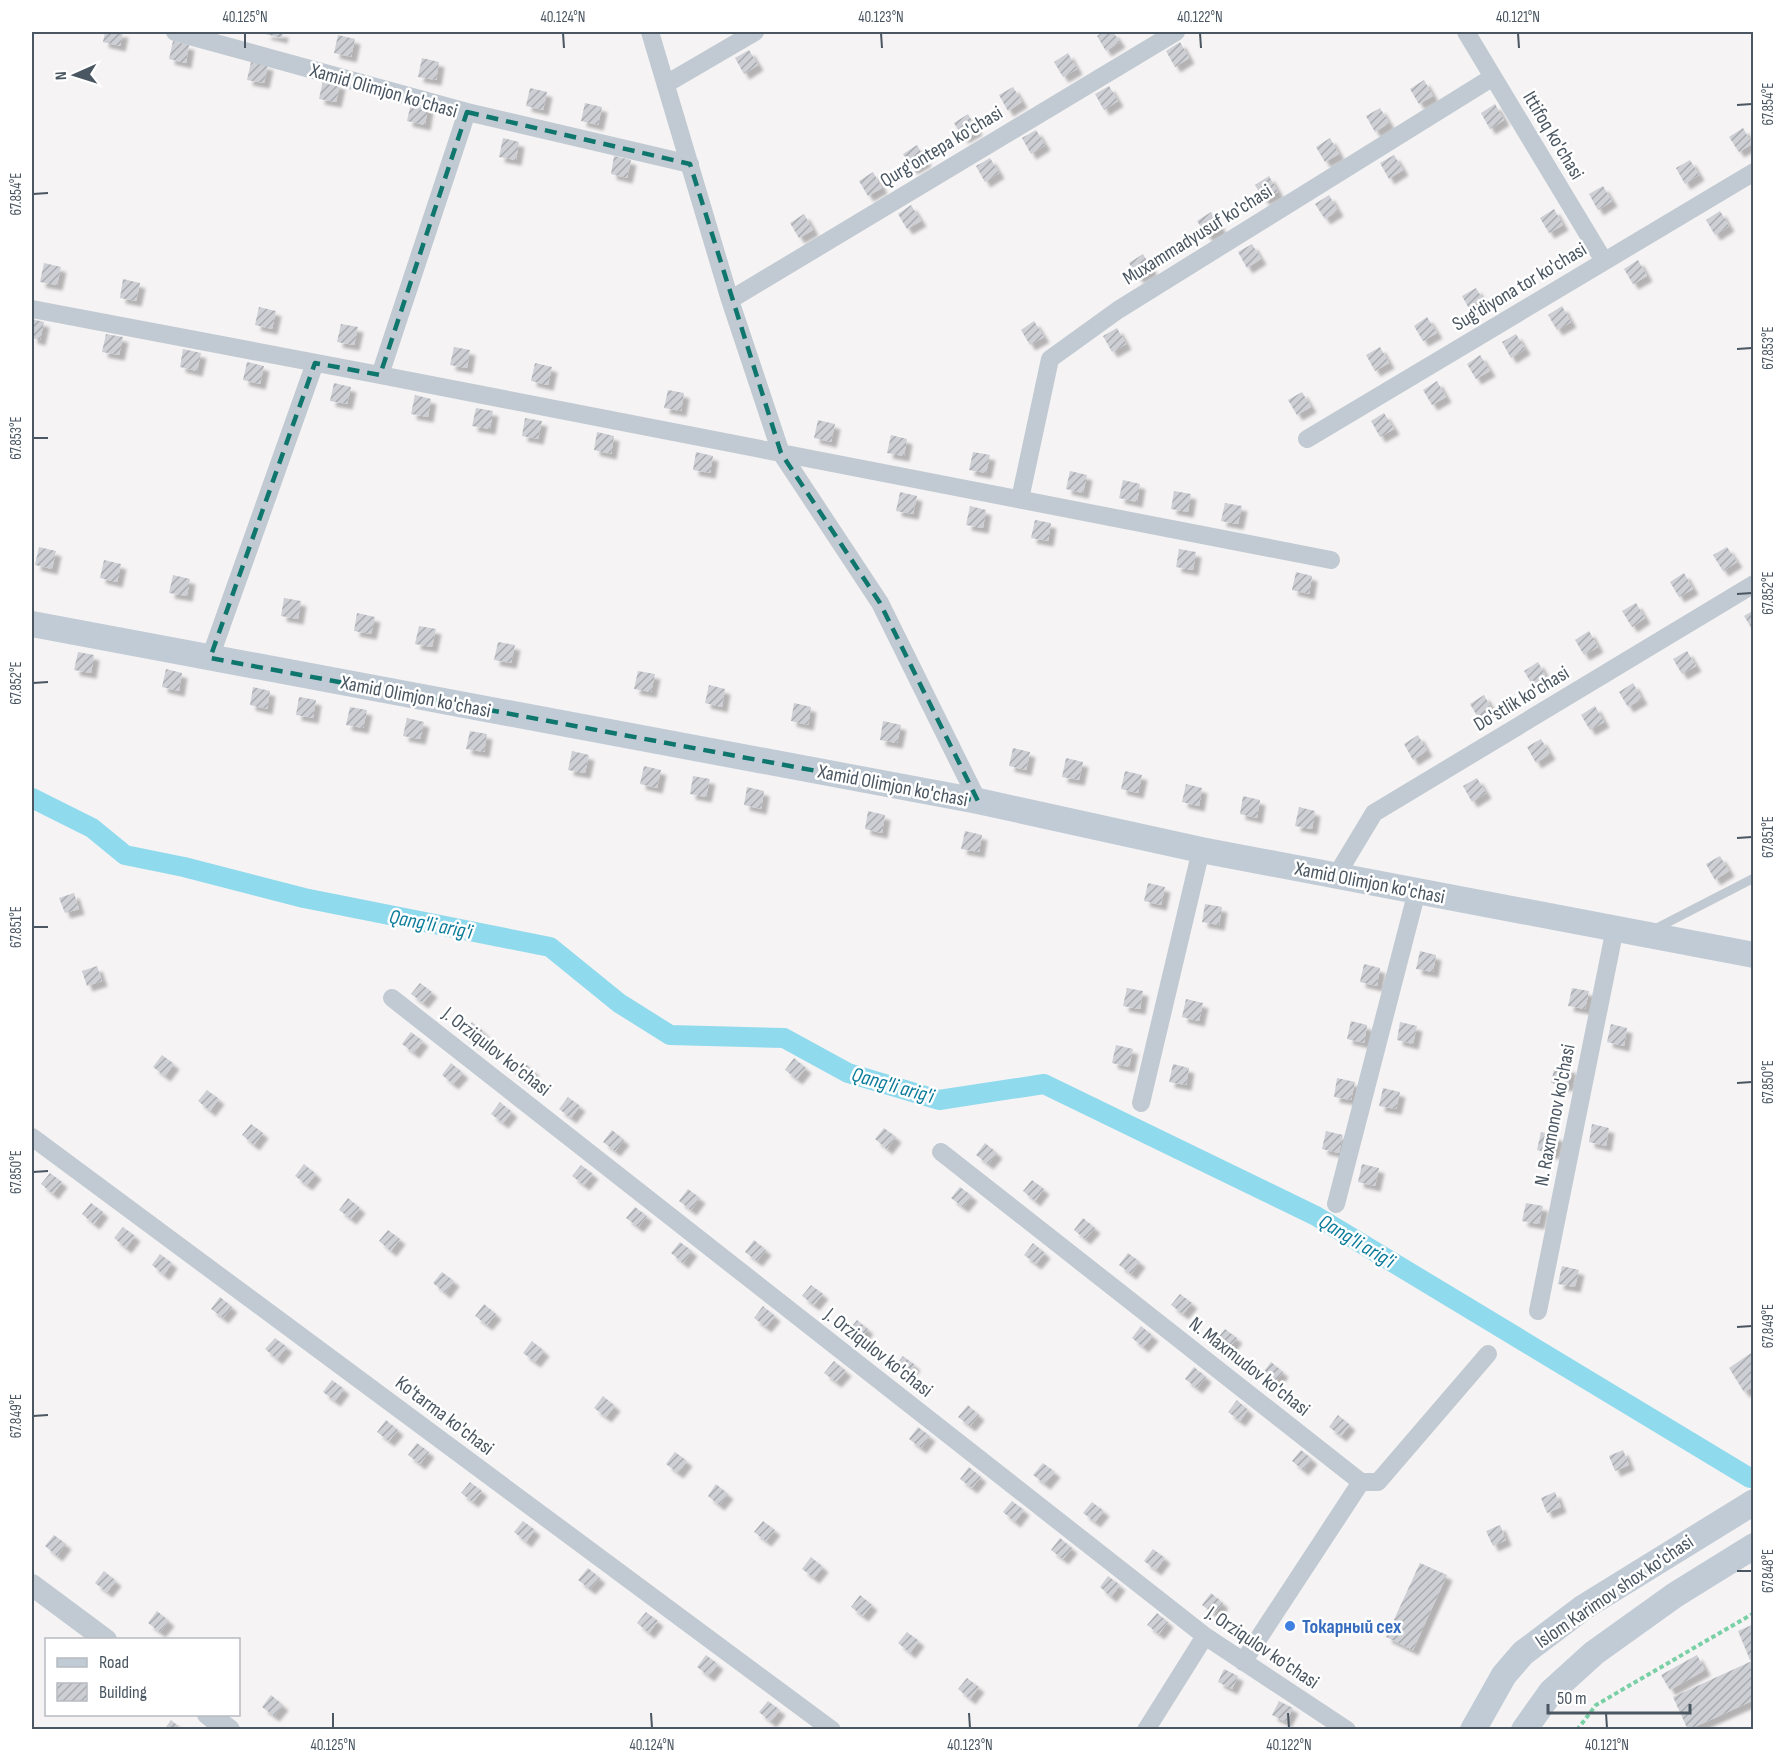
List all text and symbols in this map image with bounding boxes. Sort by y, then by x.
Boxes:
text: 40.125°N [222,8,268,27]
text: 40.124°N [541,8,585,27]
text: 40.123°N [858,8,904,27]
text: 40.122°N [1177,8,1223,27]
text: 40.121°N [1496,8,1540,27]
north arrow [45,45,105,105]
street label: Xamid Olimjon ko'chasi [306,58,460,123]
text: N [52,71,71,80]
text: 67.854°E [1759,83,1778,125]
street label: Ittifoq ko'chasi [1517,87,1589,184]
street label: Qurg'ontepa ko'chasi [876,101,1007,193]
text: 67.854°E [7,173,26,215]
street label: Muxammadyusuf ko'chasi [1118,179,1277,290]
street label: Sug'diyona tor ko'chasi [1448,237,1591,336]
text: 67.853°E [1759,326,1778,370]
text: 67.853°E [7,416,26,460]
text: 67.852°E [1759,571,1778,615]
text: 67.852°E [7,661,26,705]
street label: Do'stlik ko'chasi [1469,661,1574,737]
street label: Xamid Olimjon ko'chasi [338,670,493,723]
street label: Xamid Olimjon ko'chasi [815,759,970,812]
text: 67.851°E [1759,816,1778,858]
street label: Xamid Olimjon ko'chasi [1292,856,1447,909]
water label: Qang'li arig'i [387,904,476,945]
text: 67.851°E [7,906,26,948]
street label: J. Orziqulov ko'chasi [437,1001,555,1101]
street label: N. Raxmonov ko'chasi [1529,1042,1581,1188]
text: 67.850°E [1759,1060,1778,1104]
water label: Qang'li arig'i [849,1062,938,1109]
text: 67.850°E [7,1150,26,1194]
water label: Qang'li arig'i [1314,1209,1400,1274]
street label: J. Orziqulov ko'chasi [819,1302,937,1402]
text: 67.849°E [1759,1304,1778,1348]
street label: N. Maxmudov ko'chasi [1184,1312,1315,1421]
street label: Ko'tarma ko'chasi [390,1371,498,1461]
text: 67.849°E [7,1394,26,1438]
street label: Islom Karimov shox ko'chasi [1531,1530,1698,1654]
text: 67.848°E [1759,1549,1778,1593]
street label: J. Orziqulov ko'chasi [1201,1601,1323,1694]
place label: Токарный сех [1302,1615,1402,1639]
marker: Токарный сех [1283,1619,1297,1633]
legend [45,1638,240,1716]
text: Road [99,1652,129,1673]
scale bar [1548,1677,1690,1715]
text: Building [99,1682,147,1703]
text: 50 m [1557,1688,1587,1709]
text: 40.125°N [310,1736,356,1755]
text: 40.124°N [630,1736,674,1755]
text: 40.123°N [947,1736,993,1755]
text: 40.122°N [1266,1736,1312,1755]
text: 40.121°N [1585,1736,1629,1755]

